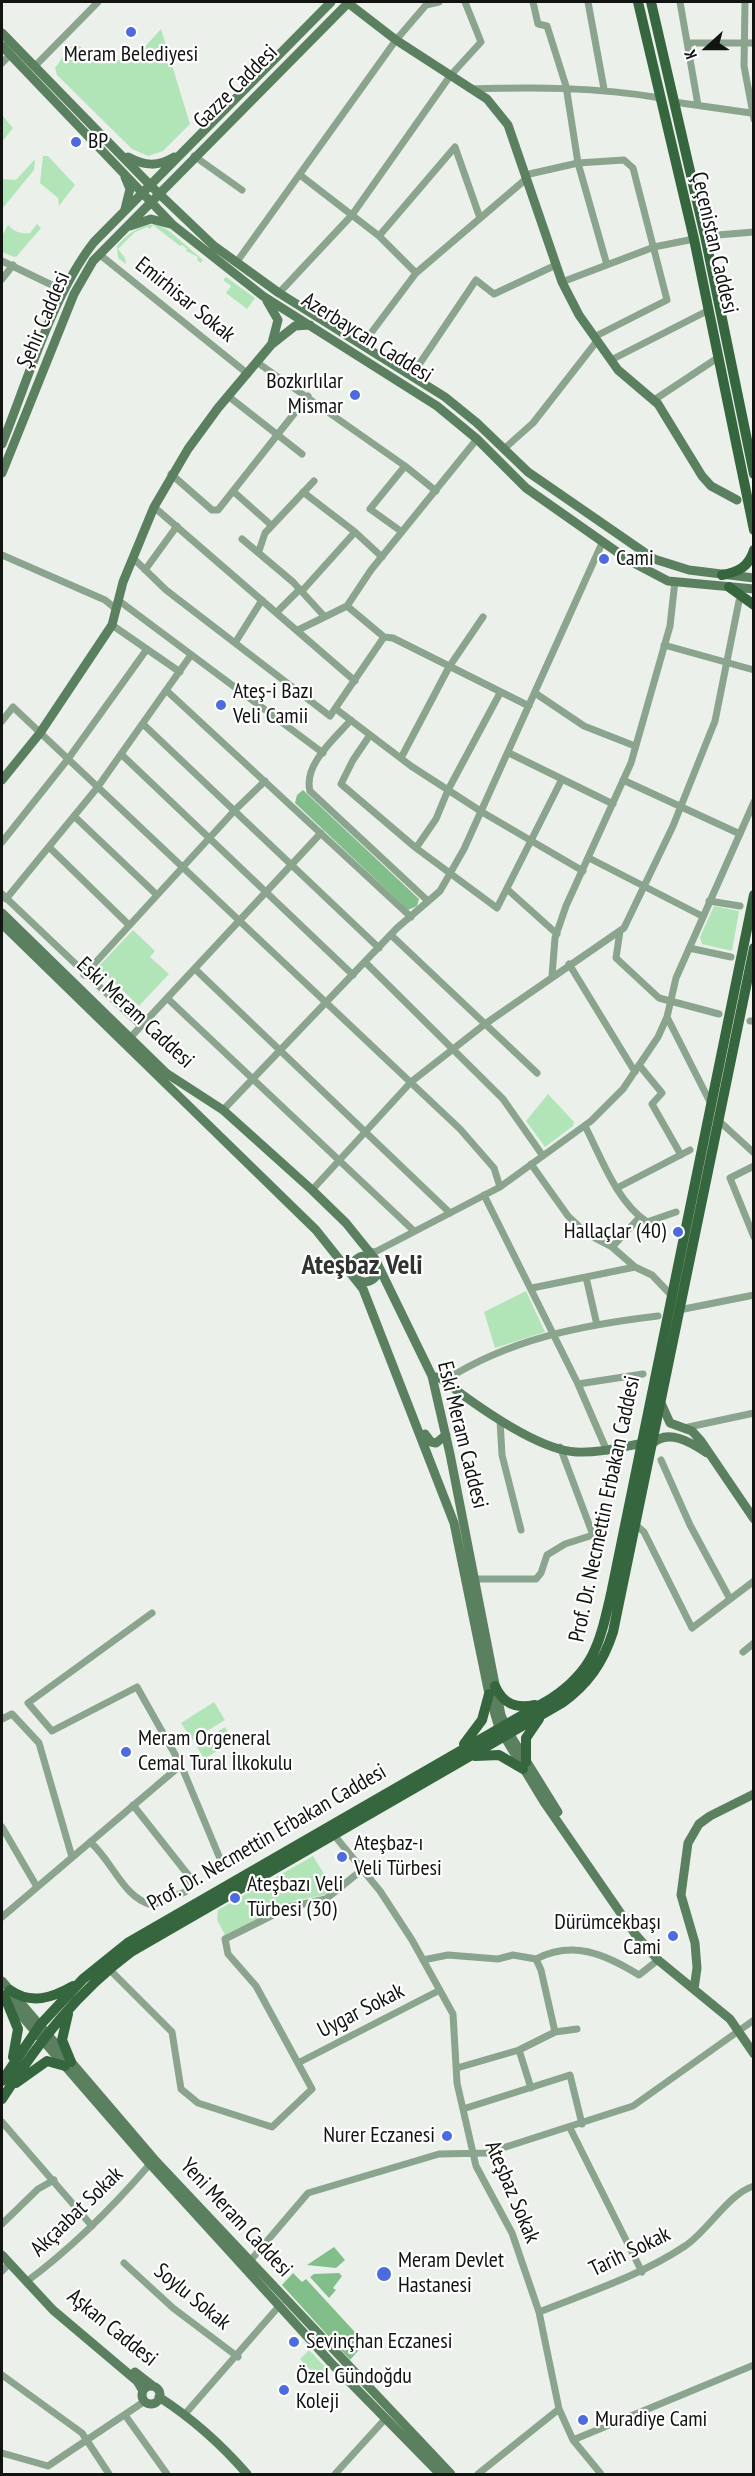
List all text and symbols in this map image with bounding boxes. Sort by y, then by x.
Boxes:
north arrow [677,18,737,78]
marker: Meram Belediyesi [124,25,138,39]
street label: Gazze Caddesi [189,40,283,134]
place label: Meram Belediyesi [64,42,198,68]
text: K [679,47,701,62]
place label: BP [88,129,108,155]
marker: BP [69,135,83,149]
street label: Çeçenistan Caddesi [685,169,743,317]
street label: Emirhisar Sokak [130,252,240,348]
street label: Şehir Caddesi [12,268,76,372]
street label: Azerbaycan Caddesi [297,287,437,389]
place label: Bozkırlılar Mismar [266,369,343,420]
marker: Bozkırlılar Mismar [348,388,362,402]
place label: Cami [616,546,654,572]
marker: Cami [597,552,611,566]
place label: Ateş-i Bazı Veli Camii [233,679,313,730]
marker: Ateş-i Bazı Veli Camii [214,698,228,712]
street label: Eski Meram Caddesi [71,952,199,1074]
place label: Hallaçlar (40) [564,1219,666,1245]
marker: Hallaçlar (40) [671,1225,685,1239]
district label: Ateşbaz Veli [301,1249,423,1283]
street label: Eski Meram Caddesi [431,1359,493,1511]
street label: Prof. Dr. Necmettin Erbakan Caddesi [564,1374,646,1644]
place label: Meram Orgeneral Cemal Tural İlkokulu [138,1726,292,1778]
marker: Meram Orgeneral Cemal Tural İlkokulu [119,1745,133,1759]
street label: Prof. Dr. Necmettin Erbakan Caddesi [143,1759,391,1917]
place label: Ateşbaz-ı Veli Türbesi [354,1831,442,1882]
marker: Ateşbaz-ı Veli Türbesi [335,1850,349,1864]
place label: Ateşbazı Veli Türbesi (30) [247,1872,343,1924]
marker: Ateşbazı Veli Türbesi (30) [228,1891,242,1905]
place label: Dürümcekbaşı Cami [554,1910,661,1962]
marker: Dürümcekbaşı Cami [666,1929,680,1943]
street label: Uygar Sokak [313,1978,409,2044]
place label: Nurer Eczanesi [323,2123,435,2149]
marker: Nurer Eczanesi [440,2129,454,2143]
street label: Ateşbaz Sokak [479,2137,545,2247]
street label: Yeni Meram Caddesi [174,2153,298,2283]
street label: Akçaabat Sokak [25,2162,129,2262]
street label: Tarih Sokak [585,2221,675,2283]
place label: Meram Devlet Hastanesi [398,2248,504,2300]
street label: Soylu Sokak [148,2258,236,2336]
marker: Meram Devlet Hastanesi [375,2265,393,2283]
street label: Aşkan Caddesi [62,2284,162,2372]
place label: Sevinçhan Eczanesi [306,2329,452,2355]
marker: Sevinçhan Eczanesi [287,2335,301,2349]
place label: Özel Gündoğdu Koleji [296,2364,412,2416]
marker: Özel Gündoğdu Koleji [277,2383,291,2397]
place label: Muradiye Cami [595,2407,707,2433]
marker: Muradiye Cami [576,2413,590,2427]

